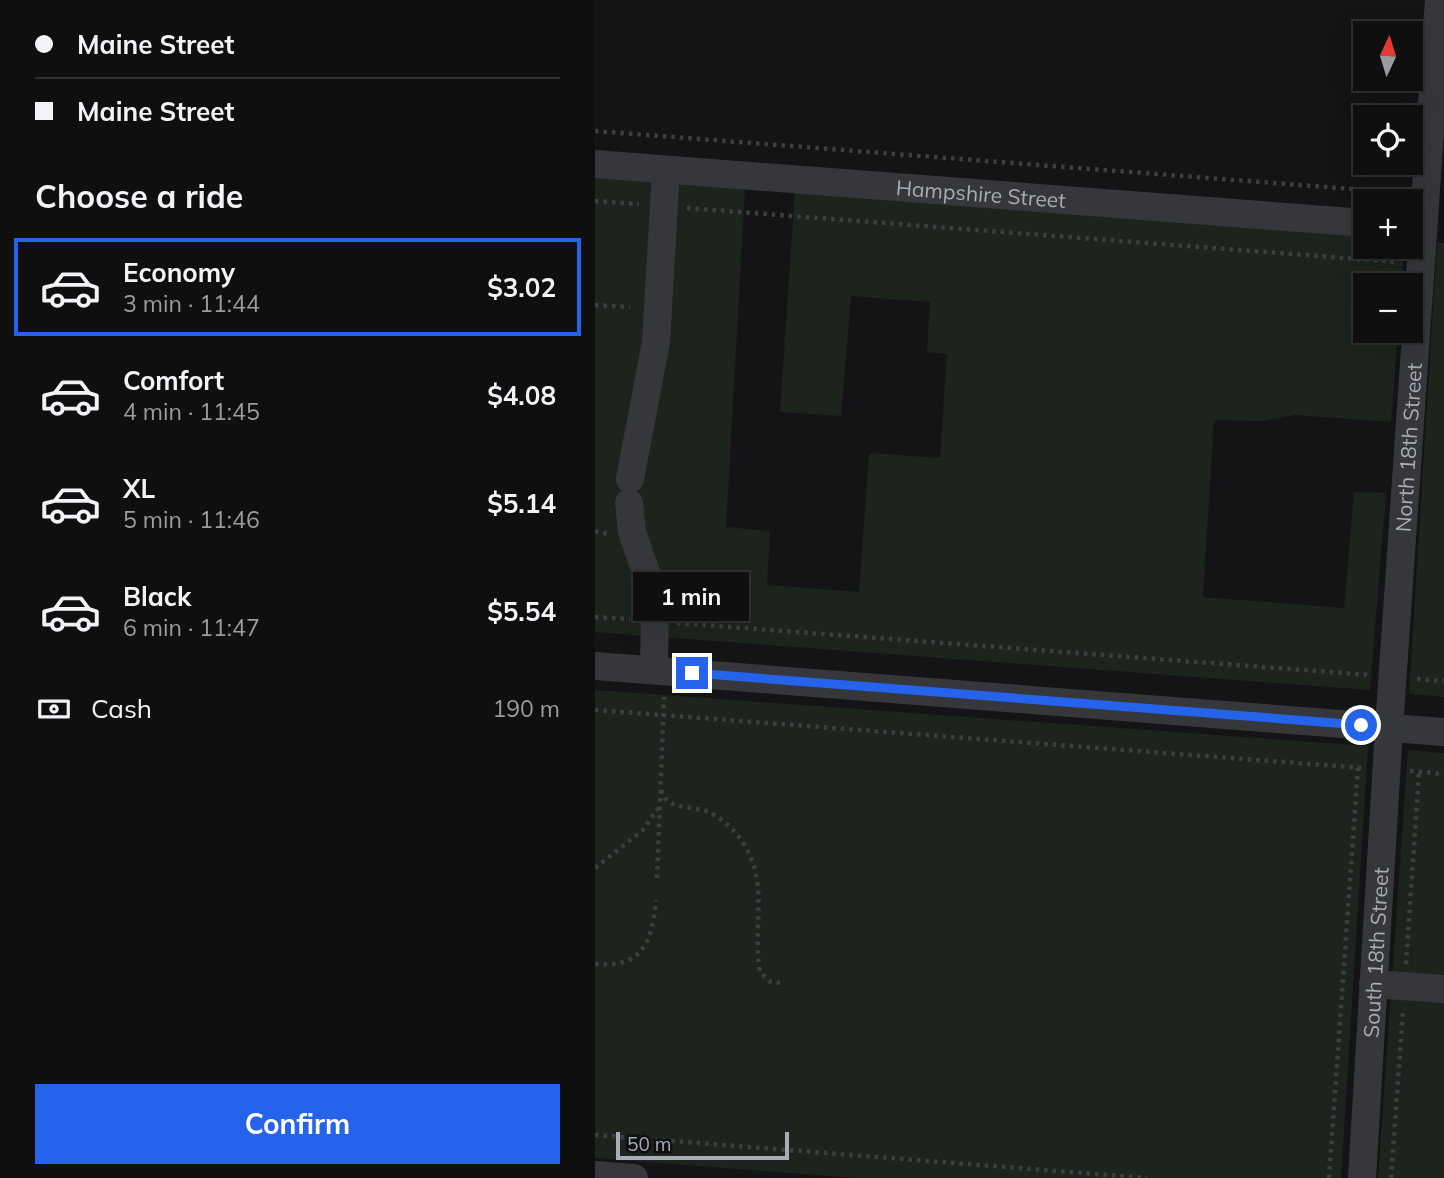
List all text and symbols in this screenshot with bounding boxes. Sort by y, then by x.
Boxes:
north arrow [1353,21,1423,91]
map controls [1353,21,1423,343]
text: Maine Street [77,28,234,61]
text: Maine Street [77,95,234,128]
button: locate [1353,105,1423,175]
street label: Hampshire Street [895,174,1067,213]
text: Choose a ride [35,176,243,216]
button: + [1353,189,1423,259]
icon: car [39,256,102,319]
text: Economy [123,256,235,289]
text: $3.02 [487,271,556,304]
button: − [1353,273,1423,343]
text: 3 min · 11:44 [123,289,260,318]
street label: North 18th Street [1389,362,1427,533]
icon: car [39,364,102,427]
text: Comfort [123,364,224,397]
text: $4.08 [487,379,556,412]
text: 4 min · 11:45 [123,397,260,426]
icon: car [39,472,102,535]
text: XL [123,472,155,505]
text: $5.14 [487,487,556,520]
text: 5 min · 11:46 [123,505,260,534]
callout: 1 min [634,572,750,620]
icon: car [39,580,102,643]
text: Black [123,580,191,613]
text: 1 min [661,582,721,611]
text: $5.54 [487,595,556,628]
text: 6 min · 11:47 [123,613,260,642]
route end [676,657,708,689]
icon: cash [35,690,73,728]
text: Cash [91,692,152,725]
text: 190 m [492,694,560,723]
route start [1345,709,1377,741]
street label: South 18th Street [1357,866,1394,1038]
button: Confirm [35,1084,560,1164]
scale bar [616,1129,789,1161]
text: 50 m [627,1132,671,1156]

